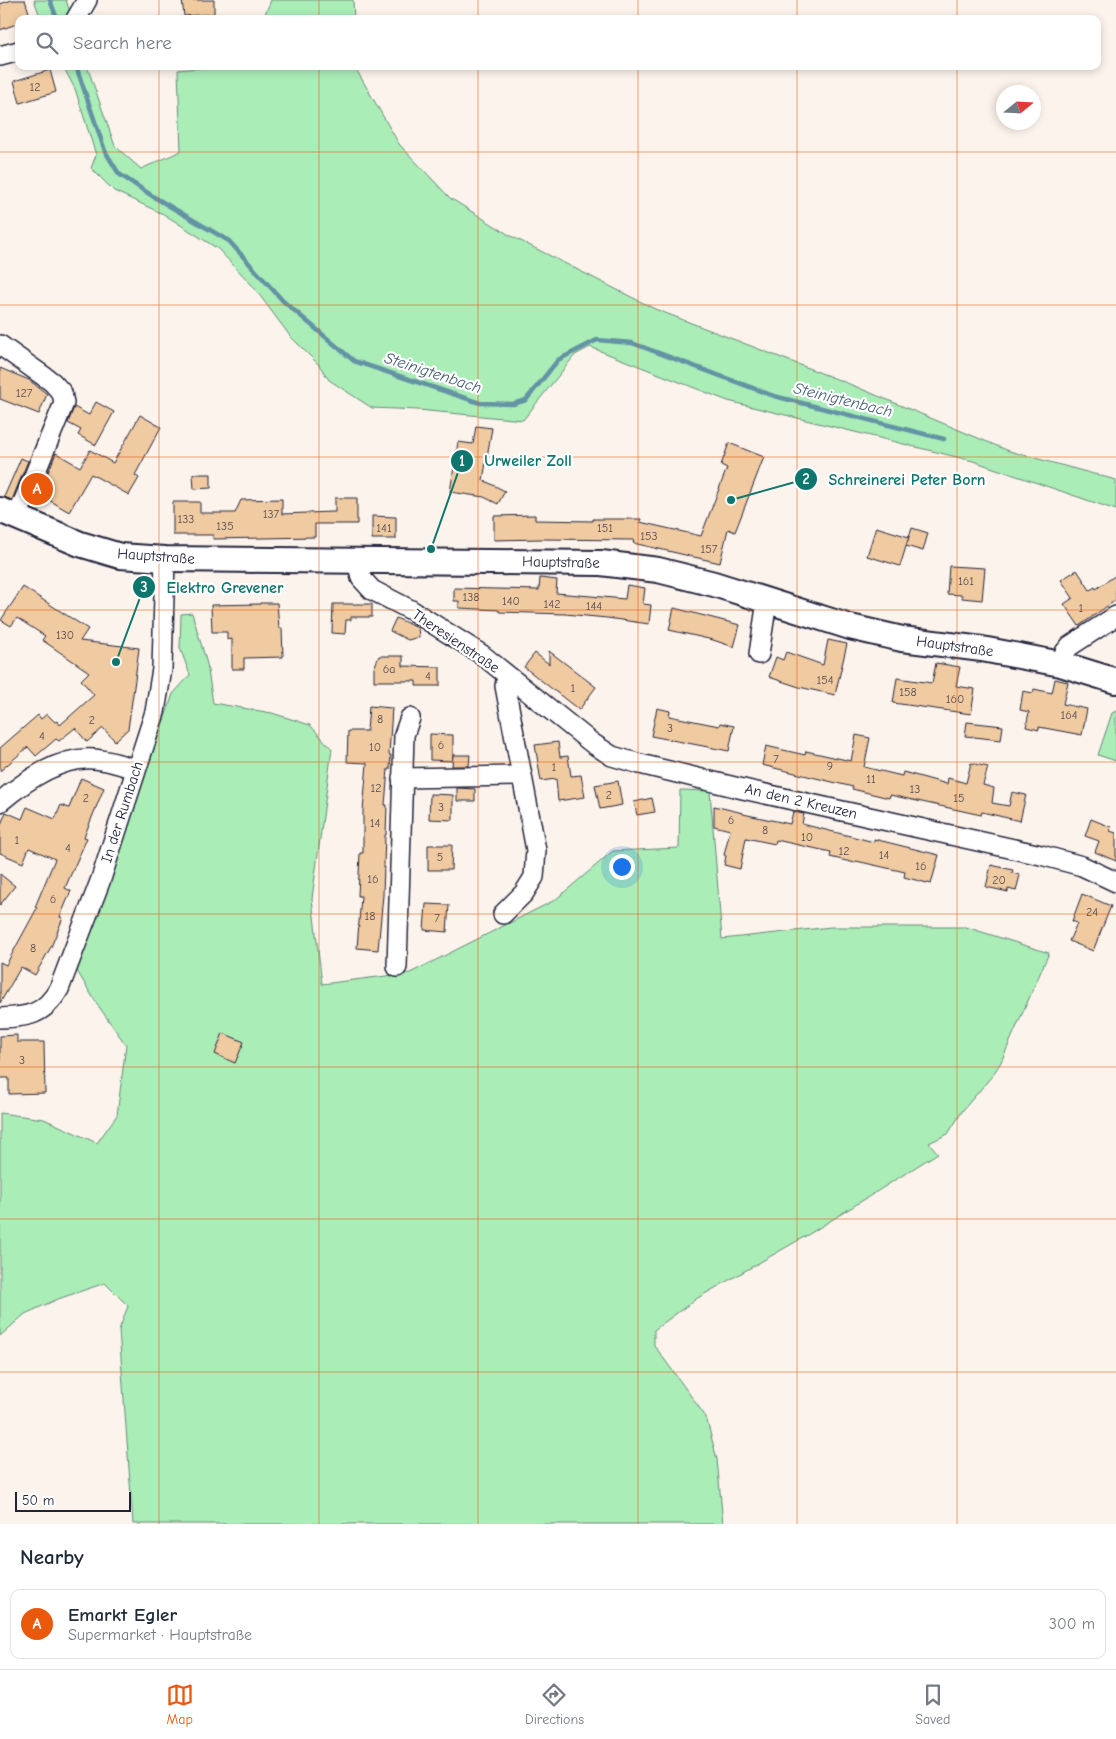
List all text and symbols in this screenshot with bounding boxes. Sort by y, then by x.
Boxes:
search box [15,15,1101,70]
icon: search [33,29,61,57]
text: Search here [73,32,172,54]
house number: 12 [29,80,41,94]
north arrow [996,85,1041,130]
water label: Steinigtenbach [382,349,484,397]
water label: Steinigtenbach [792,379,894,421]
house number: 127 [16,386,33,400]
callout: Urweiler Zoll [450,445,582,476]
text: 1 [459,452,465,470]
text: Urweiler Zoll [484,452,572,470]
callout: Schreinerei Peter Born [793,464,995,495]
pin: A [21,470,53,508]
text: 2 [802,470,810,488]
text: Schreinerei Peter Born [828,471,986,489]
house number: 137 [263,507,280,521]
house number: 133 [178,512,194,526]
house number: 135 [216,519,234,533]
house number: 141 [376,521,392,535]
house number: 151 [597,521,613,535]
house number: 153 [640,529,658,543]
house number: 157 [701,542,718,556]
street label: Hauptstraße [117,544,196,568]
street label: Hauptstraße [522,552,600,572]
callout: Elektro Grevener [131,571,293,602]
house number: 161 [958,574,974,588]
text: 3 [140,578,148,596]
text: Elektro Grevener [167,579,284,597]
house number: 138 [462,590,480,604]
house number: 140 [502,594,520,608]
house number: 142 [544,597,560,611]
house number: 144 [586,599,602,613]
house number: 1 [1079,601,1084,615]
street label: Theresienstraße [409,605,503,677]
house number: 130 [56,628,74,642]
street label: Hauptstraße [915,632,995,660]
house number: 6a [383,662,395,676]
house number: 4 [425,669,431,683]
house number: 154 [816,673,834,687]
house number: 1 [571,681,576,695]
house number: 158 [899,685,917,699]
house number: 160 [946,692,964,706]
house number: 164 [1060,708,1078,722]
house number: 8 [377,712,383,726]
house number: 2 [89,713,95,727]
house number: 3 [667,721,673,735]
house number: 4 [39,729,45,743]
house number: 6 [438,738,444,752]
house number: 10 [369,740,381,754]
house number: 7 [773,752,779,766]
street label: In der Rumbach [97,759,147,865]
house number: 9 [827,759,833,773]
house number: 1 [552,760,557,774]
house number: 11 [866,772,876,786]
street label: An den 2 Kreuzen [743,779,859,823]
house number: 12 [370,781,382,795]
house number: 13 [910,782,920,796]
house number: 2 [606,788,612,802]
house number: 2 [83,791,89,805]
house number: 15 [953,791,965,805]
house number: 3 [438,800,444,814]
house number: 6 [728,813,734,827]
house number: 14 [370,816,380,830]
house number: 8 [762,823,768,837]
house number: 10 [801,830,813,844]
house number: 1 [15,833,20,847]
house number: 4 [65,841,71,855]
house number: 12 [838,844,850,858]
house number: 14 [879,848,889,862]
house number: 5 [437,850,443,864]
your location [609,854,635,880]
house number: 16 [915,859,927,873]
house number: 16 [367,872,379,886]
house number: 20 [992,873,1006,887]
house number: 6 [50,892,56,906]
house number: 24 [1086,905,1098,919]
house number: 18 [365,909,375,923]
house number: 7 [434,911,440,925]
house number: 8 [30,941,36,955]
house number: 3 [19,1053,25,1067]
scale bar [15,1489,131,1512]
text: 50 m [22,1492,54,1509]
text: Nearby [20,1545,84,1569]
text: Emarkt Egler [68,1604,177,1626]
text: A [33,1615,41,1633]
text: 300 m [1049,1615,1095,1633]
text: Supermarket · Hauptstraße [68,1626,252,1644]
tab: Map [166,1681,194,1728]
tab: Directions [525,1681,584,1728]
tab: Saved [915,1681,950,1728]

